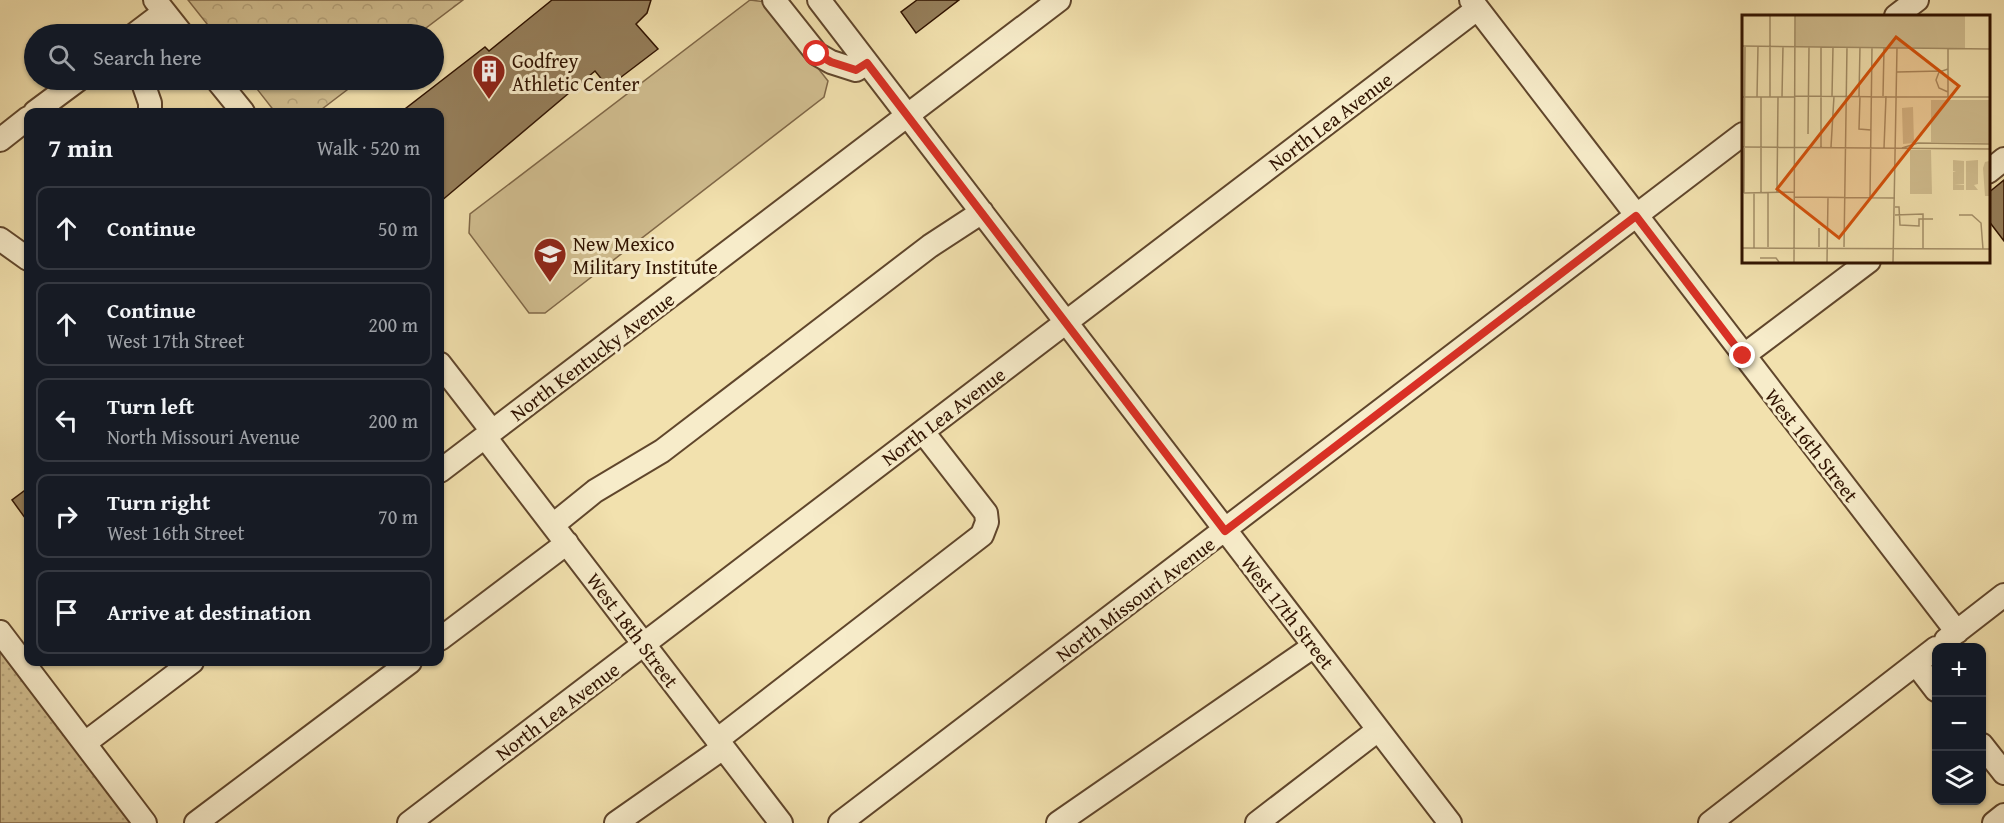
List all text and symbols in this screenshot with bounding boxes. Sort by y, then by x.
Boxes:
inset map [1742,15,1989,262]
search box [24,24,444,90]
route start [803,40,829,66]
icon: search [45,41,78,74]
text: Search here [93,41,202,73]
place label: Godfrey Athletic Center [512,46,640,98]
building icon: Godfrey Athletic Center [471,53,507,100]
street label: North Lea Avenue [1262,65,1398,177]
text: 7 min [48,128,113,167]
text: Walk · 520 m [317,133,420,162]
icon: ahead [50,212,83,245]
text: Continue [107,212,196,244]
text: 50 m [378,214,418,243]
place label: New Mexico Military Institute [573,229,718,281]
school or university icon: New Mexico Military Institute [532,236,568,283]
street label: North Kentucky Avenue [504,285,680,427]
text: Continue [107,294,196,326]
icon: ahead [50,308,83,341]
text: 200 m [368,310,418,339]
text: West 17th Street [107,326,245,355]
route end [1729,342,1755,368]
street label: North Lea Avenue [875,360,1011,472]
street label: West 16th Street [1758,382,1866,508]
text: Turn left [107,390,194,422]
icon: left [50,404,83,437]
text: 200 m [368,406,418,435]
text: North Missouri Avenue [107,422,300,451]
text: Turn right [107,486,210,518]
icon: right [50,500,83,533]
text: 70 m [378,502,418,531]
text: West 16th Street [107,518,245,547]
street label: North Missouri Avenue [1049,529,1221,669]
street label: West 17th Street [1234,549,1342,675]
street label: West 18th Street [580,566,686,694]
icon: arrive [50,596,83,629]
text: Arrive at destination [107,596,311,628]
map controls [1932,643,1986,805]
button: + [1932,643,1986,697]
street label: North Lea Avenue [489,655,625,767]
button: − [1932,697,1986,751]
button: layers [1932,751,1986,805]

